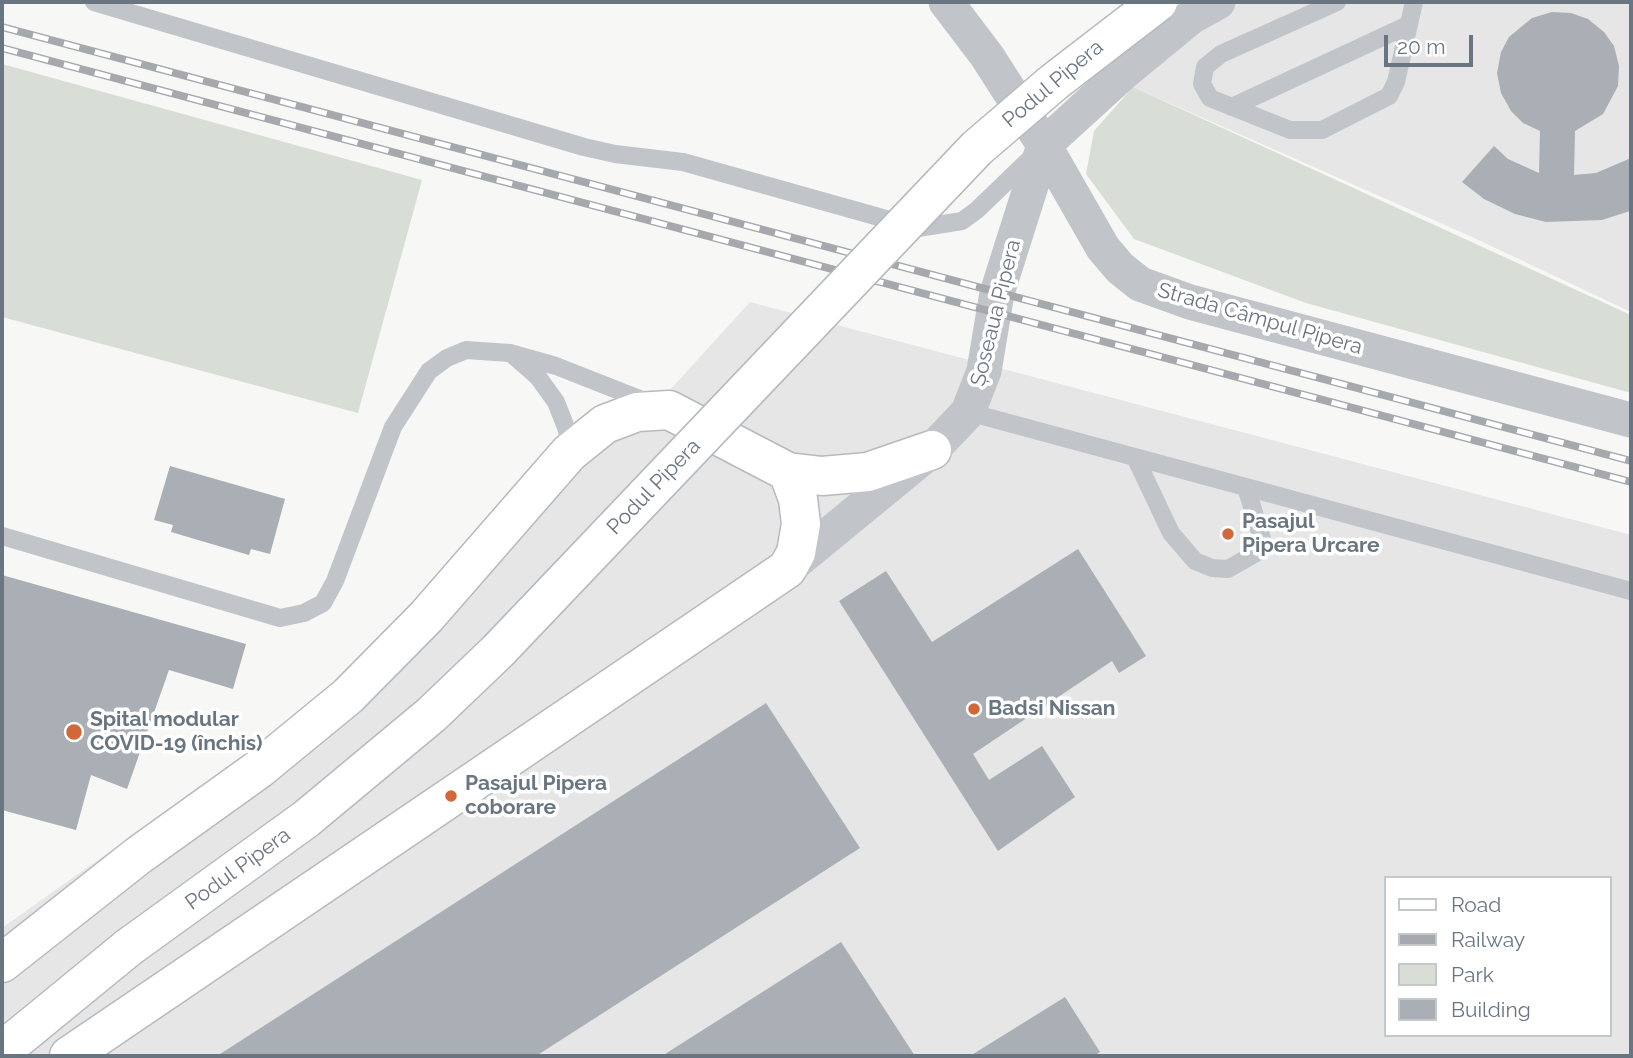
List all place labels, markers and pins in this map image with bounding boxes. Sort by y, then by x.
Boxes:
place label: Pasajul Pipera Urcare [1242,509,1380,559]
marker: Pasajul Pipera Urcare [1220,526,1236,542]
place label: Badsi Nissan [988,696,1116,722]
marker: Badsi Nissan [966,701,982,717]
place label: Spital modular COVID-19 (închis) [90,707,263,757]
marker: Spital modular COVID-19 (închis) [64,722,84,742]
place label: Pasajul Pipera coborare [465,771,607,821]
marker: Pasajul Pipera coborare [443,788,459,804]

